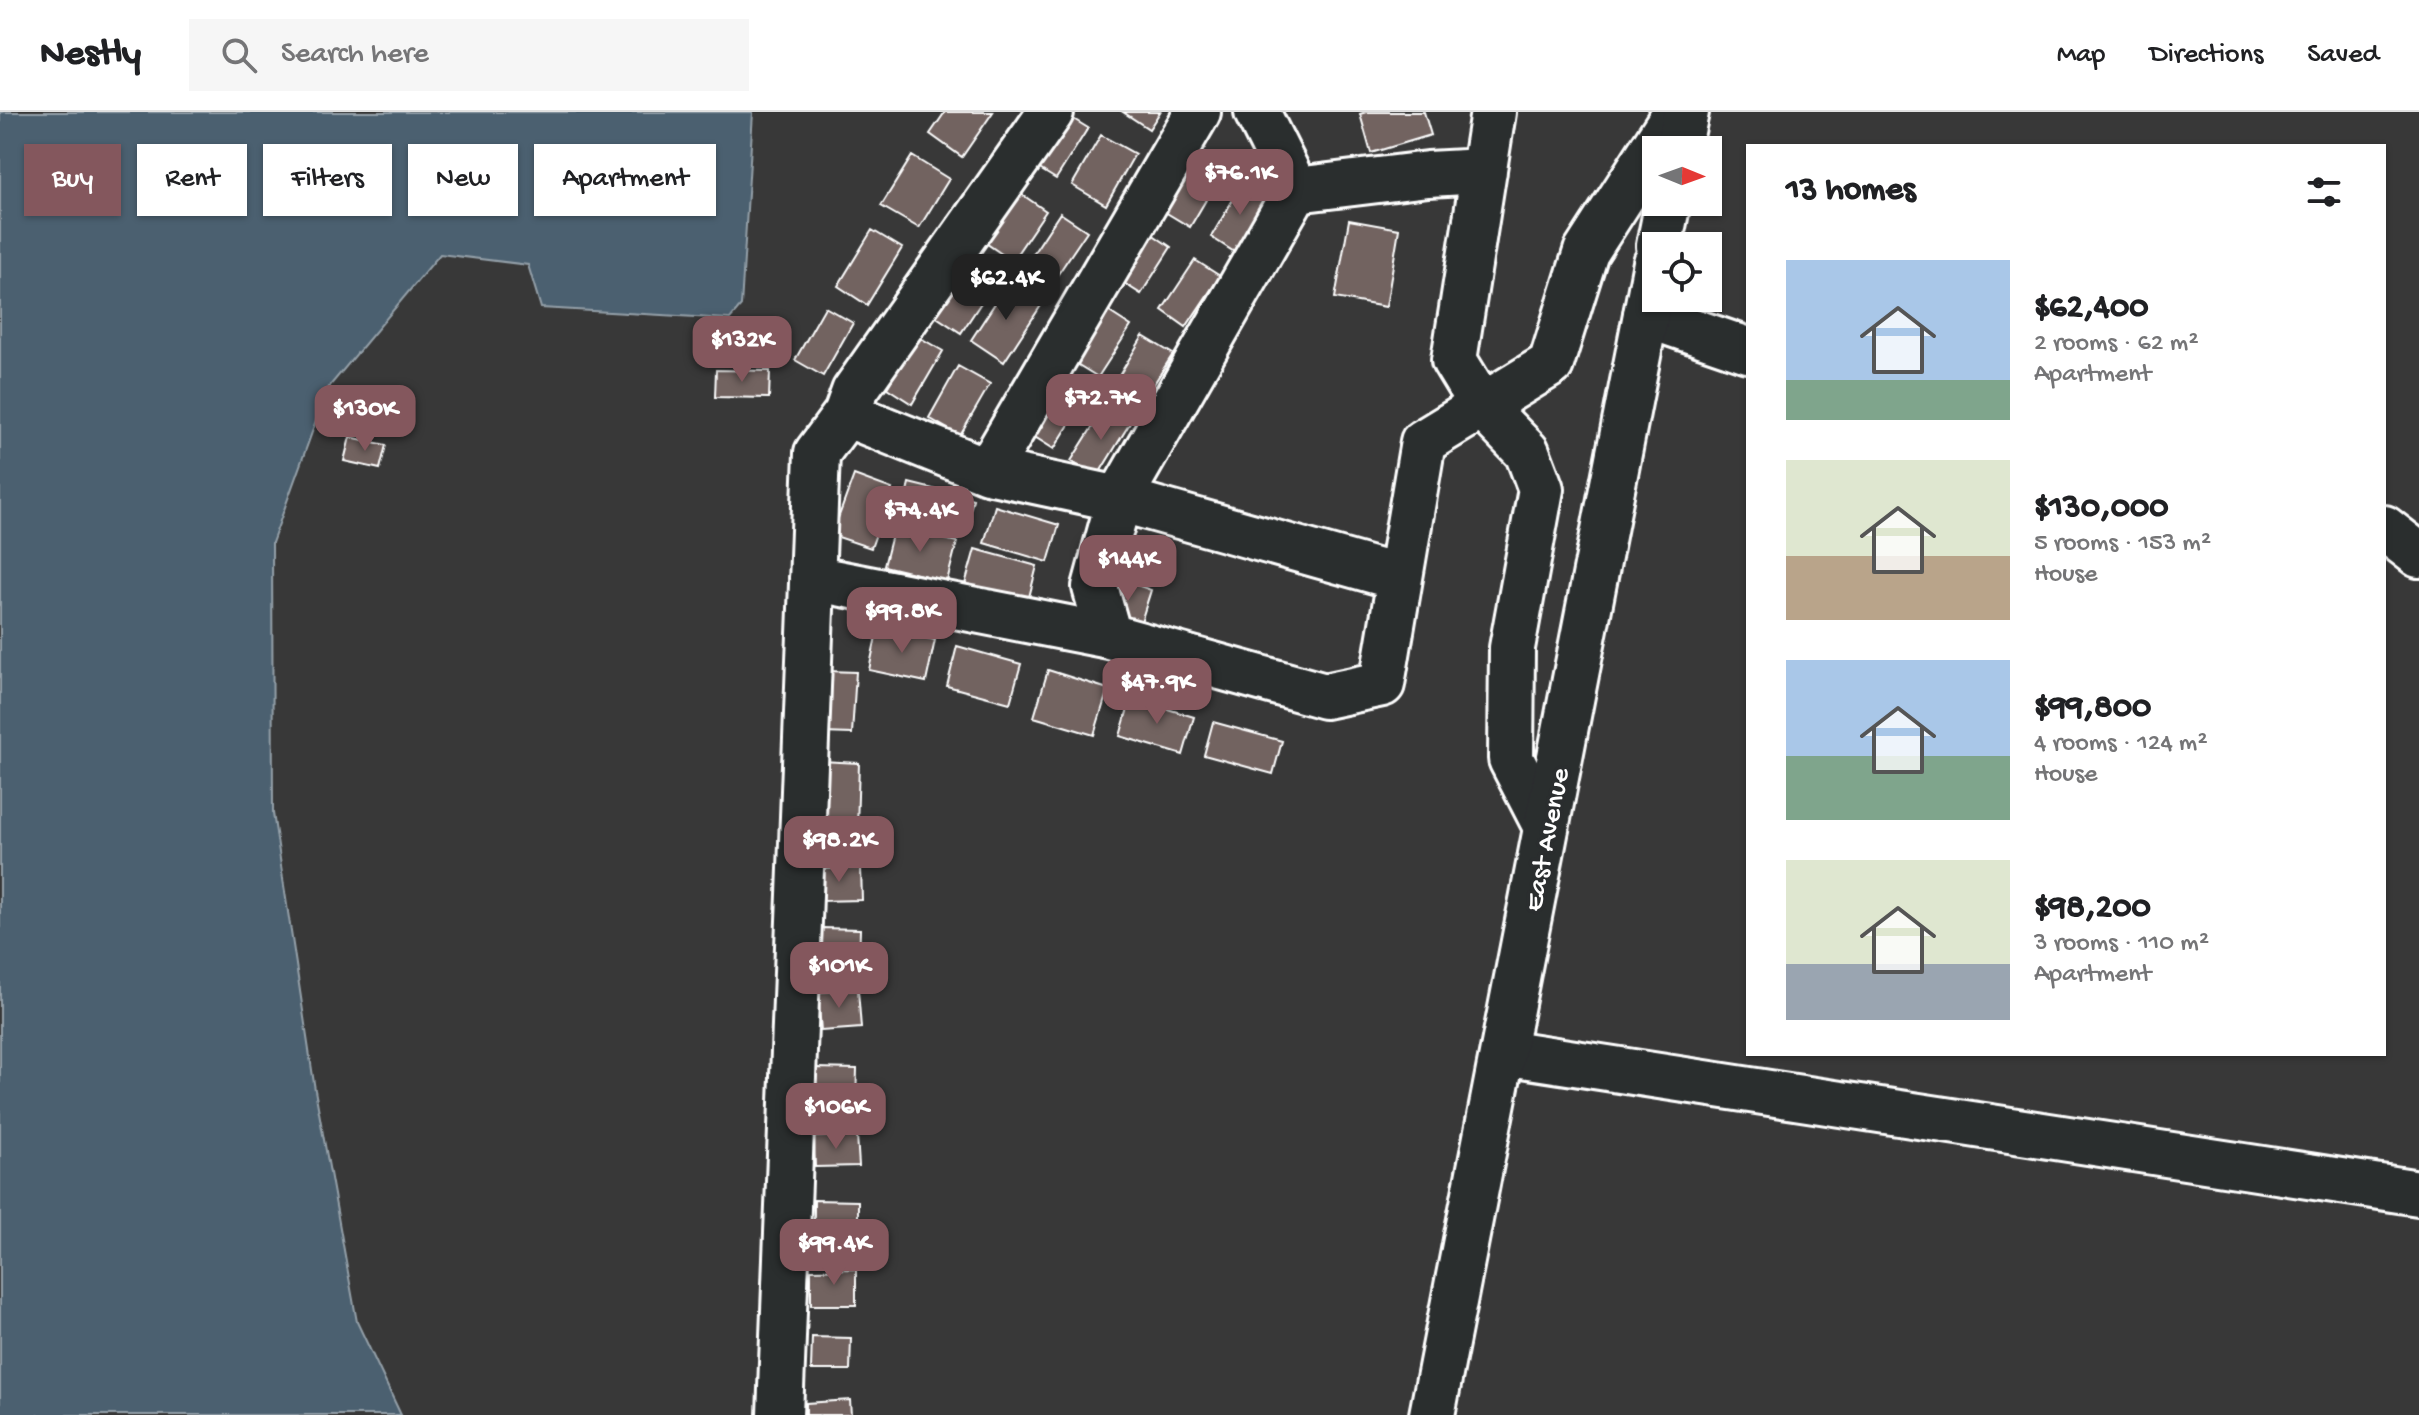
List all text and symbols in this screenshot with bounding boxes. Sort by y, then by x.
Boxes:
search box [189,19,749,91]
text: Nestly [40,33,141,77]
icon: search [217,33,261,77]
text: Search here [281,38,429,73]
text: Map [2057,39,2105,72]
text: Directions [2149,39,2263,72]
text: Saved [2307,39,2379,72]
north arrow [1642,136,1722,216]
map controls [1642,136,1722,312]
chip: Buy [24,144,121,216]
chip: Rent [137,144,247,216]
chip: Filters [263,144,392,216]
chip: New [408,144,518,216]
chip: Apartment [534,144,716,216]
pin: $76.1K [1175,149,1305,217]
text: $76.1K [1204,159,1276,190]
icon: filters [2302,170,2346,214]
text: 13 homes [1786,172,1916,212]
button: locate [1642,232,1722,312]
pin: $62.4K [941,254,1071,322]
text: $62.4K [970,264,1042,295]
text: $62,400 [2034,289,2149,329]
icon: home [1850,292,1946,388]
pin: $132K [686,316,798,384]
text: $132K [711,326,773,357]
text: 2 rooms · 62 m² [2034,329,2198,360]
text: Apartment [2034,360,2151,391]
pin: $72.7K [1036,374,1166,442]
text: $72.7K [1064,384,1138,415]
pin: $130K [309,385,421,453]
text: $130K [333,395,397,426]
pin: $74.4K [855,486,985,554]
text: $130,000 [2034,489,2169,529]
icon: home [1850,492,1946,588]
text: $74.4K [884,496,956,527]
text: 5 rooms · 153 m² [2034,529,2211,560]
pin: $144K [1072,535,1184,603]
text: $144K [1097,545,1159,576]
text: House [2034,560,2098,591]
pin: $99.8K [837,587,967,655]
text: $99.8K [865,597,939,628]
pin: $47.9K [1092,658,1222,726]
text: $47.9K [1120,668,1194,699]
text: $99,800 [2034,689,2151,729]
icon: home [1850,692,1946,788]
text: 4 rooms · 124 m² [2034,729,2208,760]
text: House [2034,760,2098,791]
street label: East Avenue [1518,765,1579,914]
pin: $98.2K [774,816,904,884]
text: $98.2K [802,826,876,857]
text: $98,200 [2034,889,2151,929]
icon: home [1850,892,1946,988]
text: 3 rooms · 110 m² [2034,929,2209,960]
pin: $101K [783,942,895,1010]
text: $101K [808,952,870,983]
text: Apartment [2034,960,2151,991]
pin: $106K [780,1083,892,1151]
text: $106K [804,1093,868,1124]
pin: $99.4K [769,1219,899,1287]
text: $99.4K [798,1229,870,1260]

